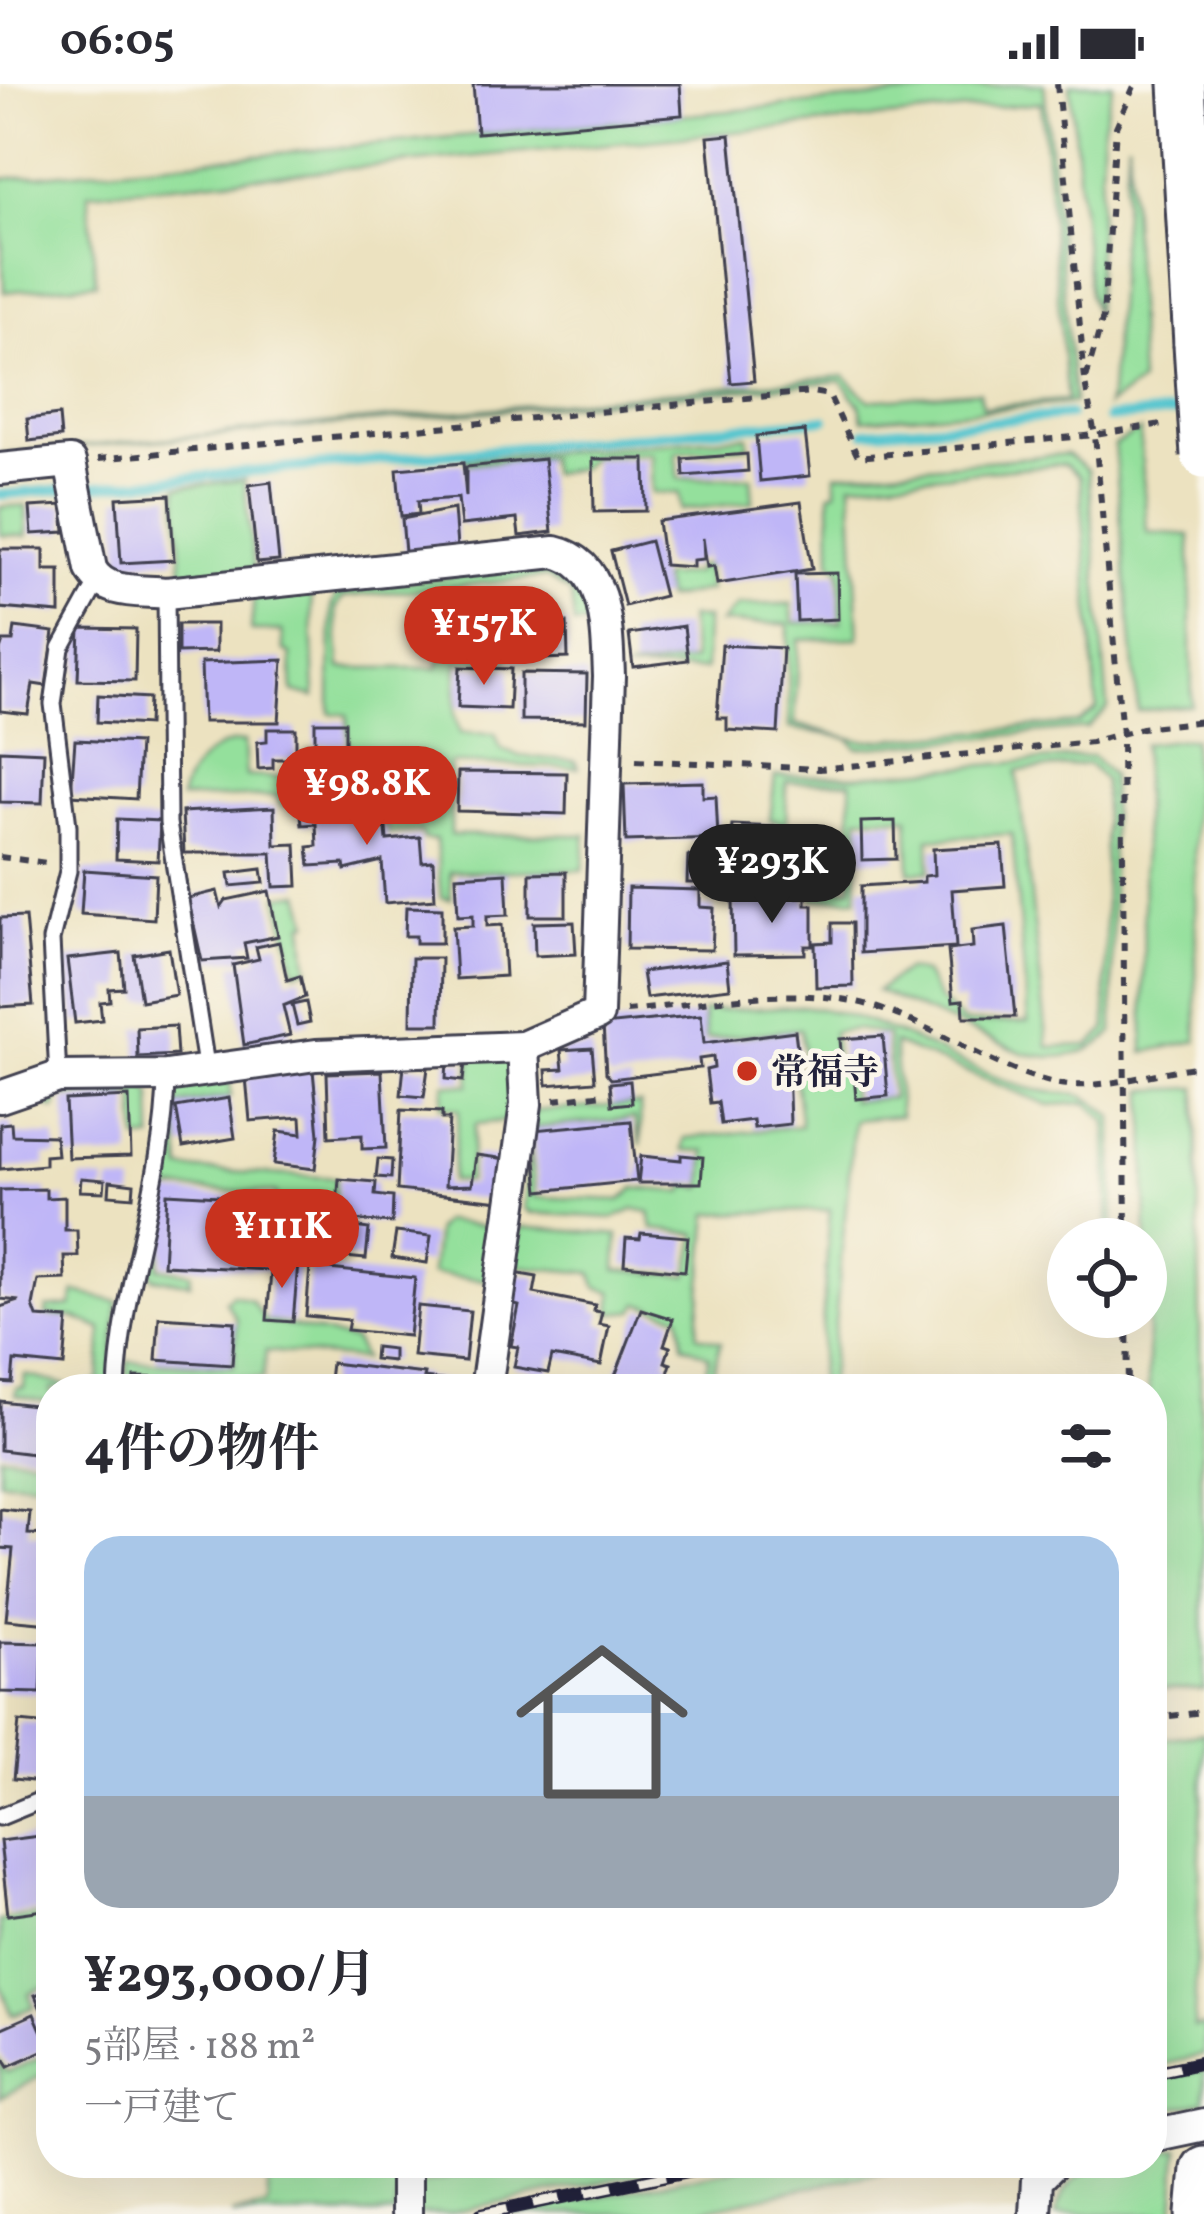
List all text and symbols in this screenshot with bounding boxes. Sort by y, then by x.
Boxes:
text: 06:05 [60,11,175,74]
pin: ¥157K [400,586,568,688]
text: ¥157K [431,598,537,652]
pin: ¥98.8K [269,746,465,848]
text: ¥98.8K [303,758,431,812]
pin: ¥293K [688,824,856,926]
text: ¥293K [715,836,829,890]
place label: 常福寺 [771,1050,879,1100]
marker: 常福寺 [734,1058,760,1084]
pin: ¥111K [198,1189,366,1291]
text: ¥111K [232,1201,332,1255]
map controls [1047,1218,1167,1338]
button: locate [1047,1218,1167,1338]
icon: filters [1053,1413,1119,1479]
text: 4件の物件 [84,1416,319,1487]
icon: home [494,1614,710,1830]
text: ¥293,000/月 [84,1942,377,2013]
text: 5部屋 · 188 m² [84,2021,316,2075]
text: 一戸建て [84,2083,240,2137]

